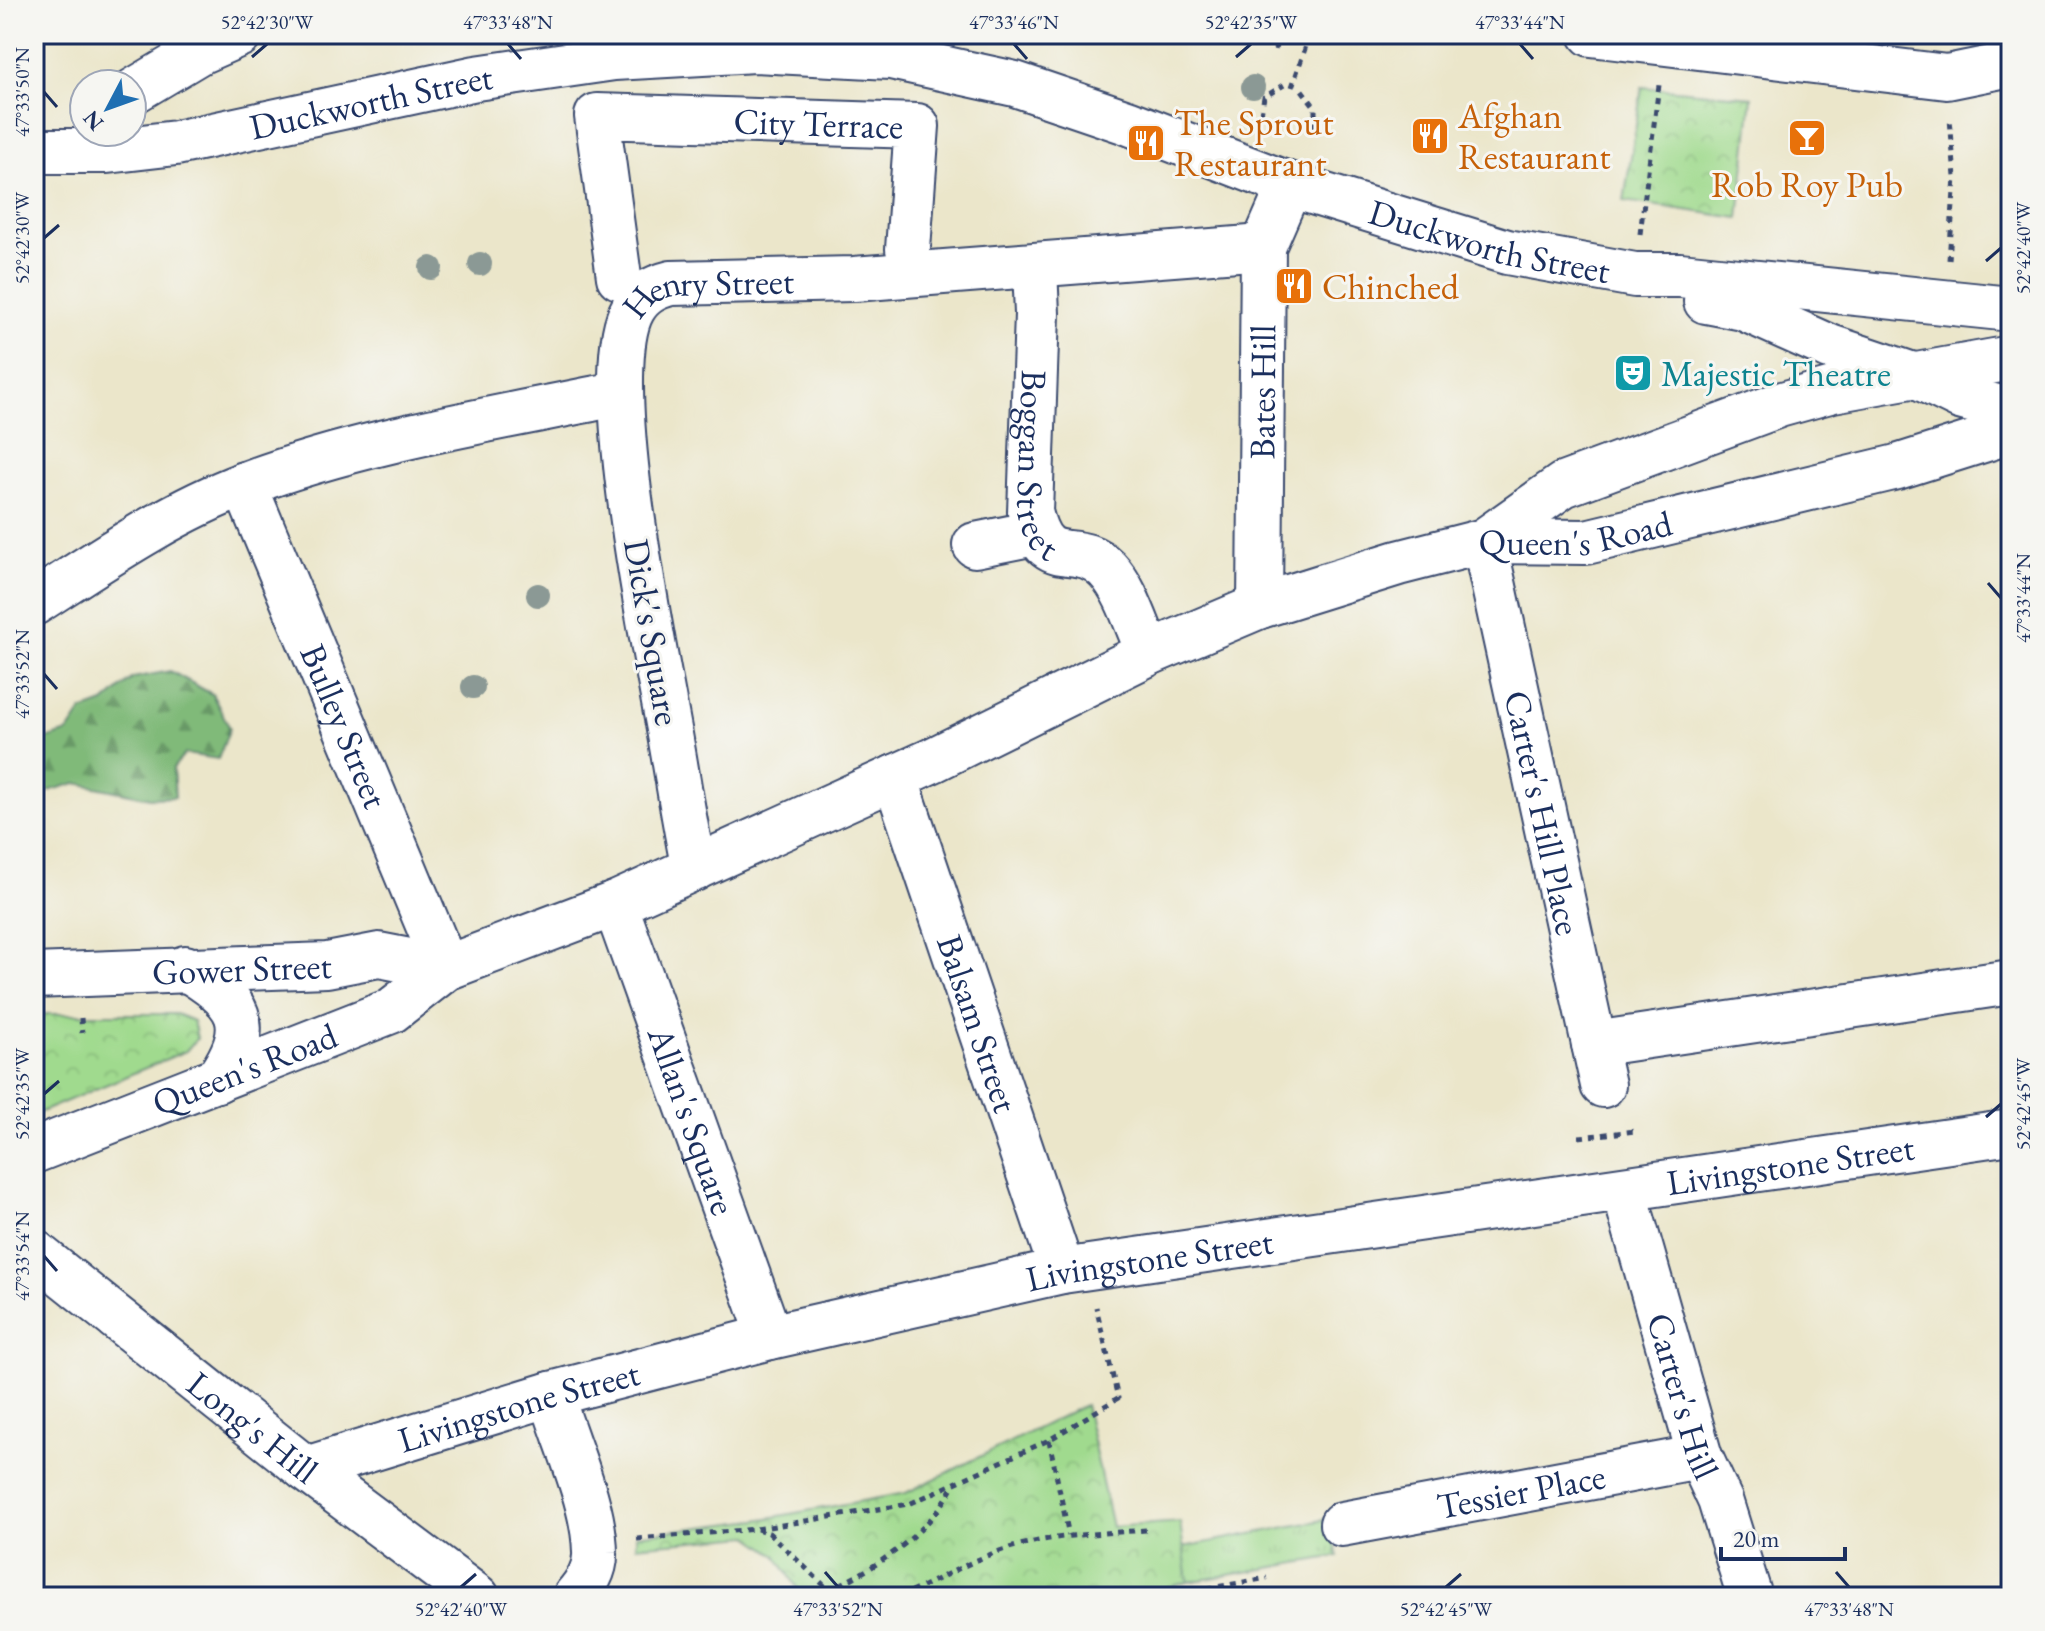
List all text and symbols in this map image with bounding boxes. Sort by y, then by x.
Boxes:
text: 52°42'30"W [221,9,314,35]
text: 47°33'48"N [463,9,553,35]
text: 47°33'46"N [969,9,1059,35]
text: 52°42'35"W [1205,9,1298,35]
text: 47°33'44"N [1475,9,1565,35]
text: 47°33'50"N [9,47,35,137]
street label: Duckworth Street [245,53,496,150]
north arrow [68,68,148,148]
place label: Afghan Restaurant [1457,92,1611,180]
street label: City Terrace [733,97,904,150]
place label: The Sprout Restaurant [1174,99,1334,187]
text: N [76,104,110,137]
restaurant icon: Afghan Restaurant [1409,115,1451,157]
bar icon: Rob Roy Pub [1786,117,1828,159]
restaurant icon: The Sprout Restaurant [1125,122,1167,164]
place label: Rob Roy Pub [1711,161,1903,208]
street label: Duckworth Street [1363,188,1615,294]
text: 52°42'30"W [9,191,35,284]
text: 52°42'40"W [2010,201,2036,294]
street label: Henry Street [611,257,795,328]
place label: Chinched [1322,263,1460,310]
restaurant icon: Chinched [1273,265,1315,307]
street label: Bates Hill [1238,324,1286,460]
place label: Majestic Theatre [1661,350,1891,397]
theatre icon: Majestic Theatre [1612,352,1654,394]
street label: Boggan Street [1006,369,1067,572]
street label: Queen's Road [1478,499,1677,566]
street label: Dick's Square [613,535,692,729]
text: 47°33'44"N [2010,553,2036,643]
text: 47°33'52"N [9,629,35,719]
street label: Bulley Street [289,637,400,816]
street label: Carter's Hill Place [1493,686,1592,939]
street label: Balsam Street [926,929,1030,1119]
street label: Gower Street [151,942,333,996]
street label: Queen's Road [145,1011,344,1126]
street label: Allan's Square [636,1019,747,1221]
text: 52°42'35"W [9,1047,35,1140]
text: 52°42'45"W [2010,1057,2036,1150]
street label: Livingstone Street [1664,1123,1918,1206]
text: 47°33'54"N [9,1211,35,1301]
street label: Livingstone Street [1021,1217,1277,1302]
street label: Carter's Hill [1636,1307,1730,1487]
street label: Livingstone Street [392,1349,645,1463]
street label: Long's Hill [177,1360,327,1494]
street label: Tessier Place [1433,1452,1609,1530]
scale bar [1721,1511,1845,1561]
text: 20 m [1733,1523,1780,1554]
text: 52°42'40"W [415,1596,508,1622]
text: 47°33'52"N [793,1596,883,1622]
text: 52°42'45"W [1400,1596,1493,1622]
text: 47°33'48"N [1804,1596,1894,1622]

